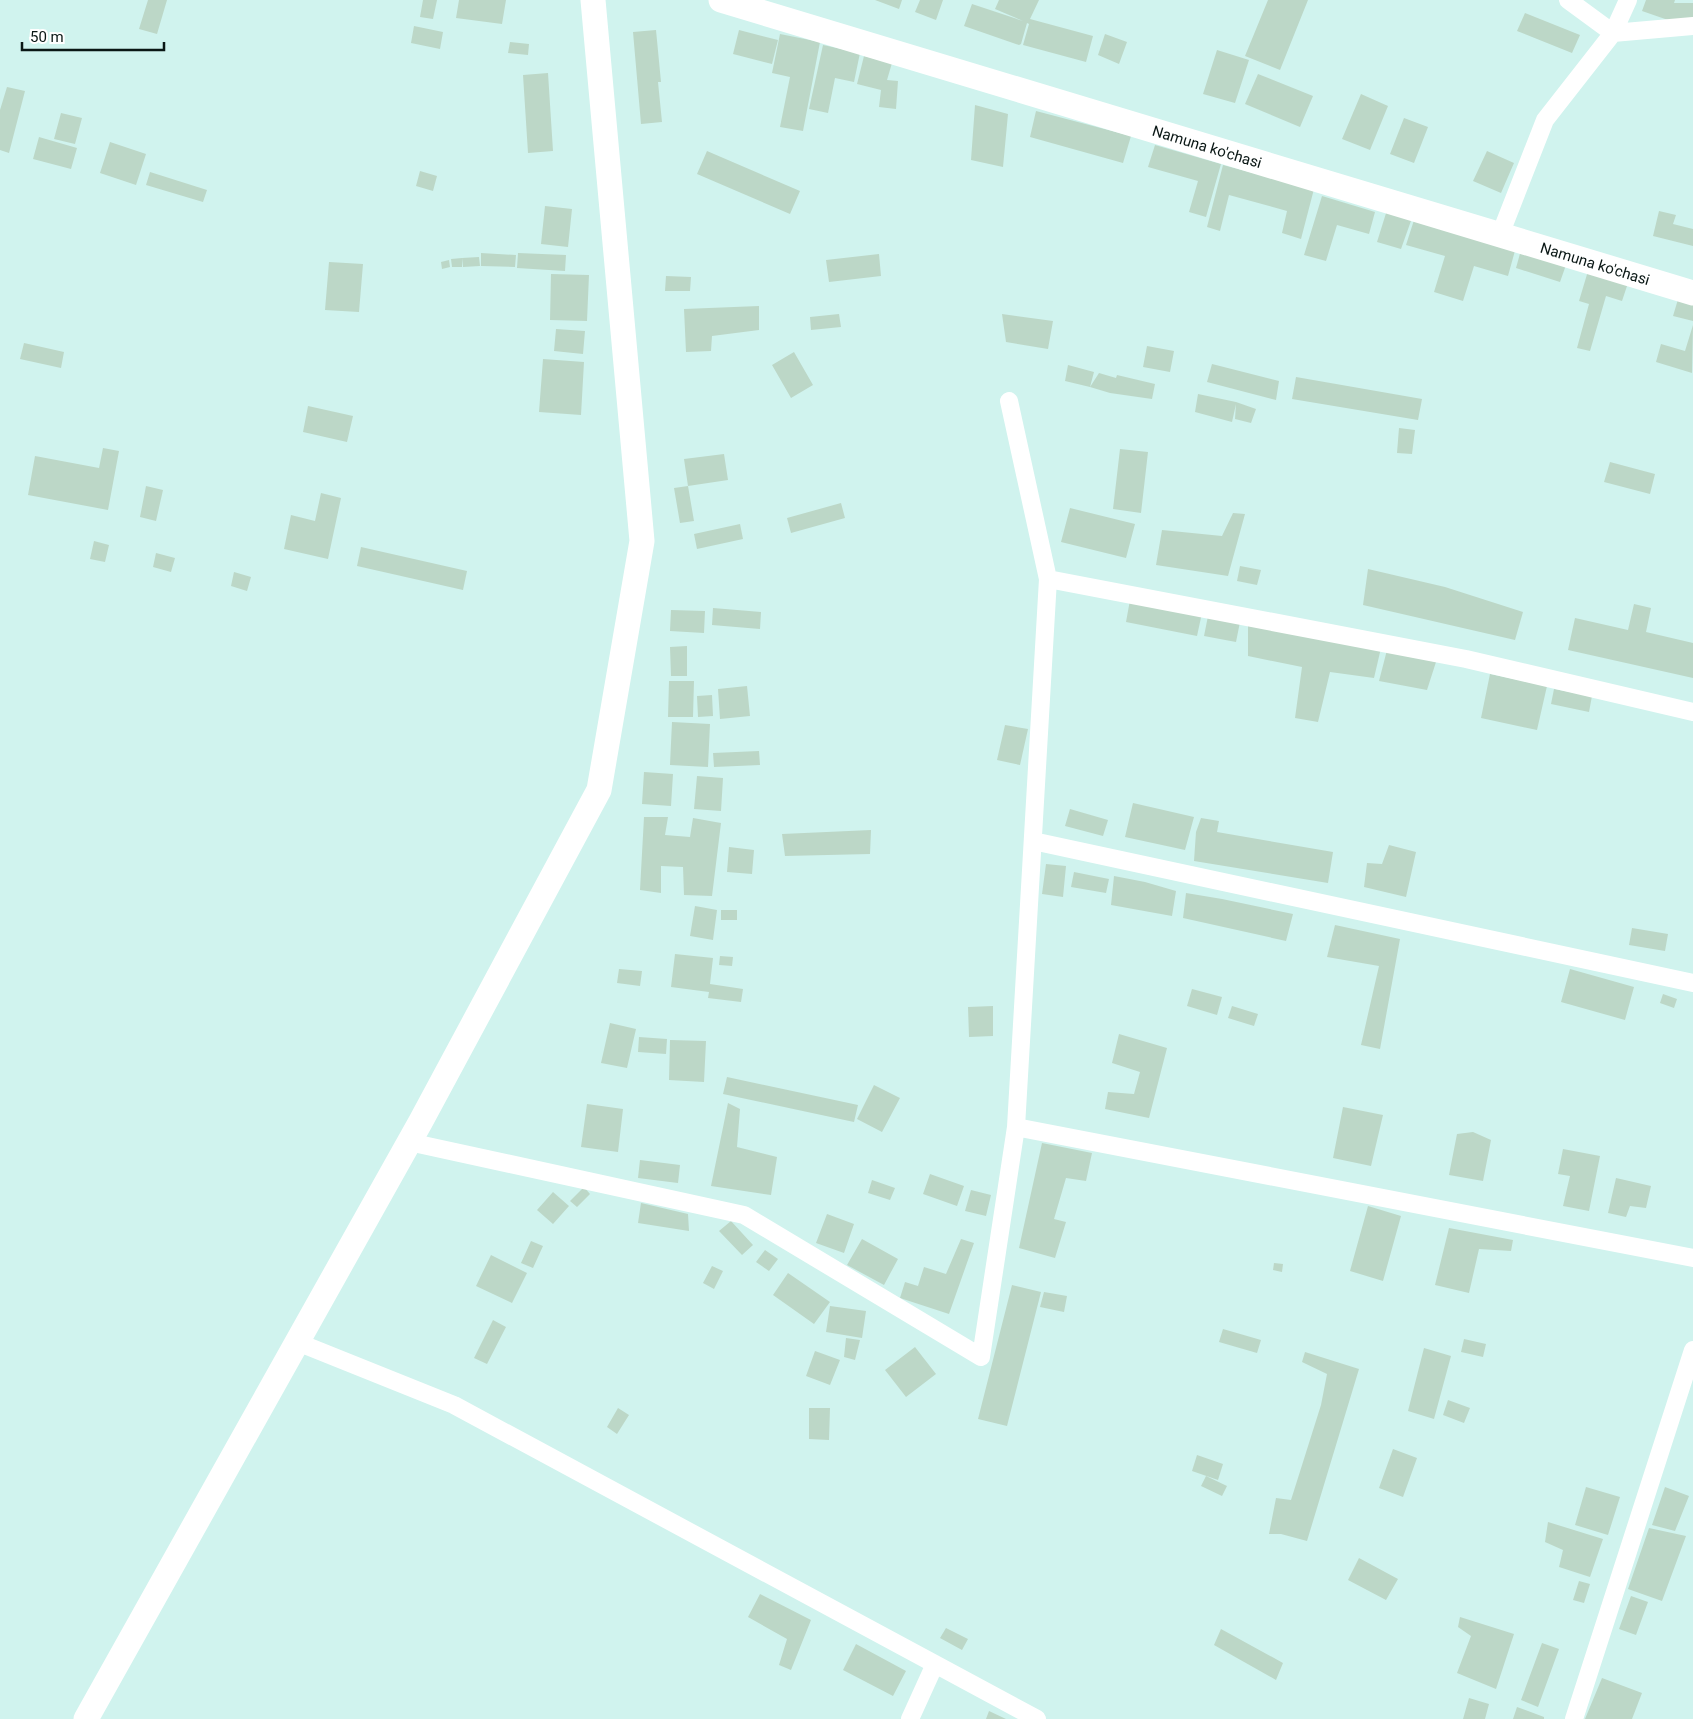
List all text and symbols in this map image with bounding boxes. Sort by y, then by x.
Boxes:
scale bar [22,20,165,52]
text: 50 m [30,28,64,46]
street label: Namuna ko'chasi [1150,122,1264,172]
street label: Namuna ko'chasi [1538,239,1652,289]

